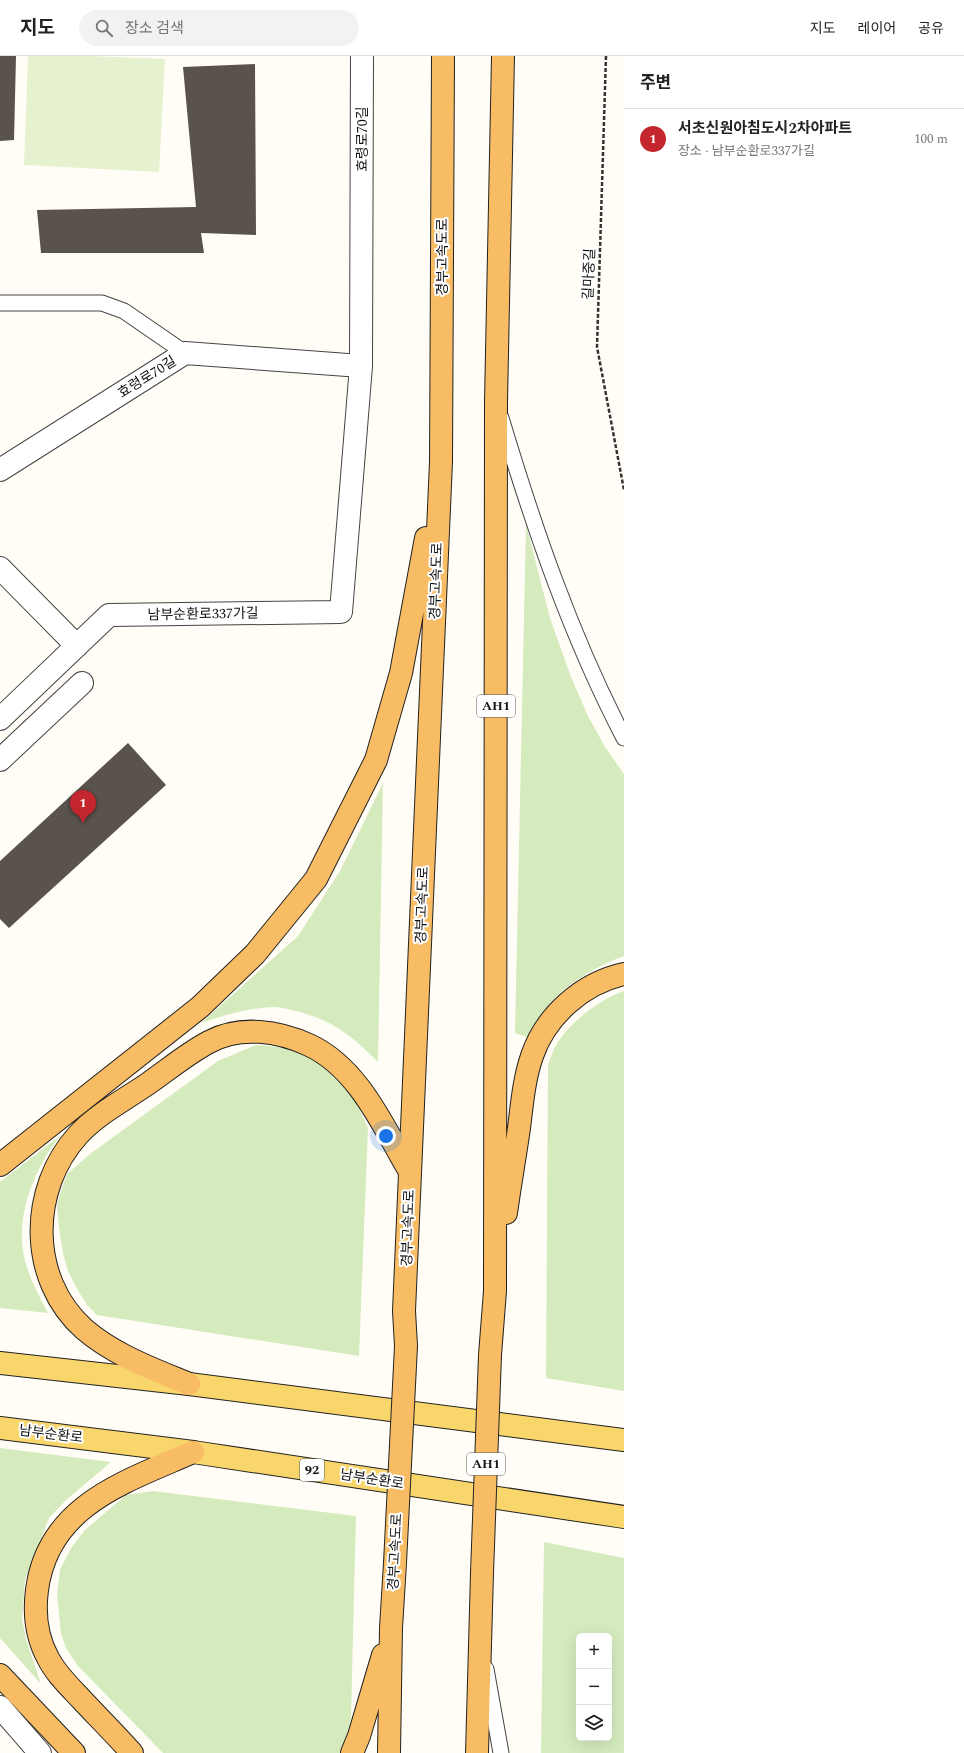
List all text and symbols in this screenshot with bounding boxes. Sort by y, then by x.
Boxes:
search box [79,10,359,46]
text: 지도 [20,14,55,43]
icon: search [93,17,115,39]
text: 장소 검색 [125,17,184,40]
text: 지도 [810,18,836,39]
text: 레이어 [858,18,896,39]
text: 공유 [918,18,944,39]
text: 주변 [640,70,671,96]
street label: 효령로70길 [352,106,373,172]
text: 서초신원아침도시2차아파트 [678,117,852,140]
text: 1 [649,129,657,149]
text: 100 m [914,129,948,149]
text: 장소 · 남부순환로337가길 [678,141,815,161]
street label: 경부고속도로 [432,218,453,296]
street label: 길마중길 [578,248,600,300]
street label: 효령로70길 [114,351,180,403]
street label: 경부고속도로 [424,542,448,620]
street label: 남부순환로337가길 [147,603,259,625]
road number: AH1 [477,695,515,717]
pin: 1 [70,790,96,823]
street label: 경부고속도로 [410,866,434,944]
your location [376,1126,396,1146]
street label: 경부고속도로 [396,1189,420,1267]
street label: 남부순환로 [18,1420,84,1448]
road number: AH1 [467,1453,505,1475]
road number: 92 [300,1459,324,1481]
street label: 남부순환로 [339,1464,406,1494]
street label: 경부고속도로 [382,1513,408,1591]
map controls [576,1633,612,1741]
button: + [576,1633,612,1669]
button: − [576,1669,612,1705]
button: layers [576,1705,612,1741]

